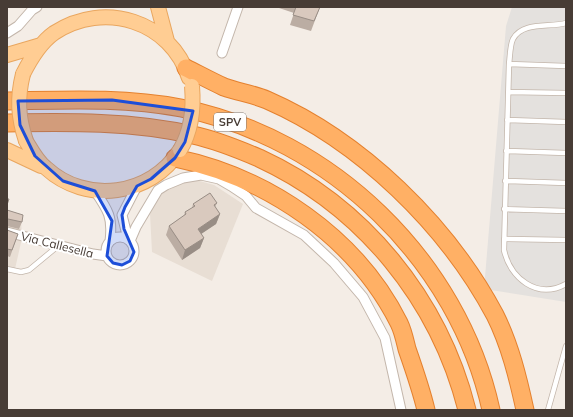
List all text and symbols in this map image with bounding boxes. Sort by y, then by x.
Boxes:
road number: SPV [214,113,246,131]
street label: Via Callesella [19,228,95,261]

